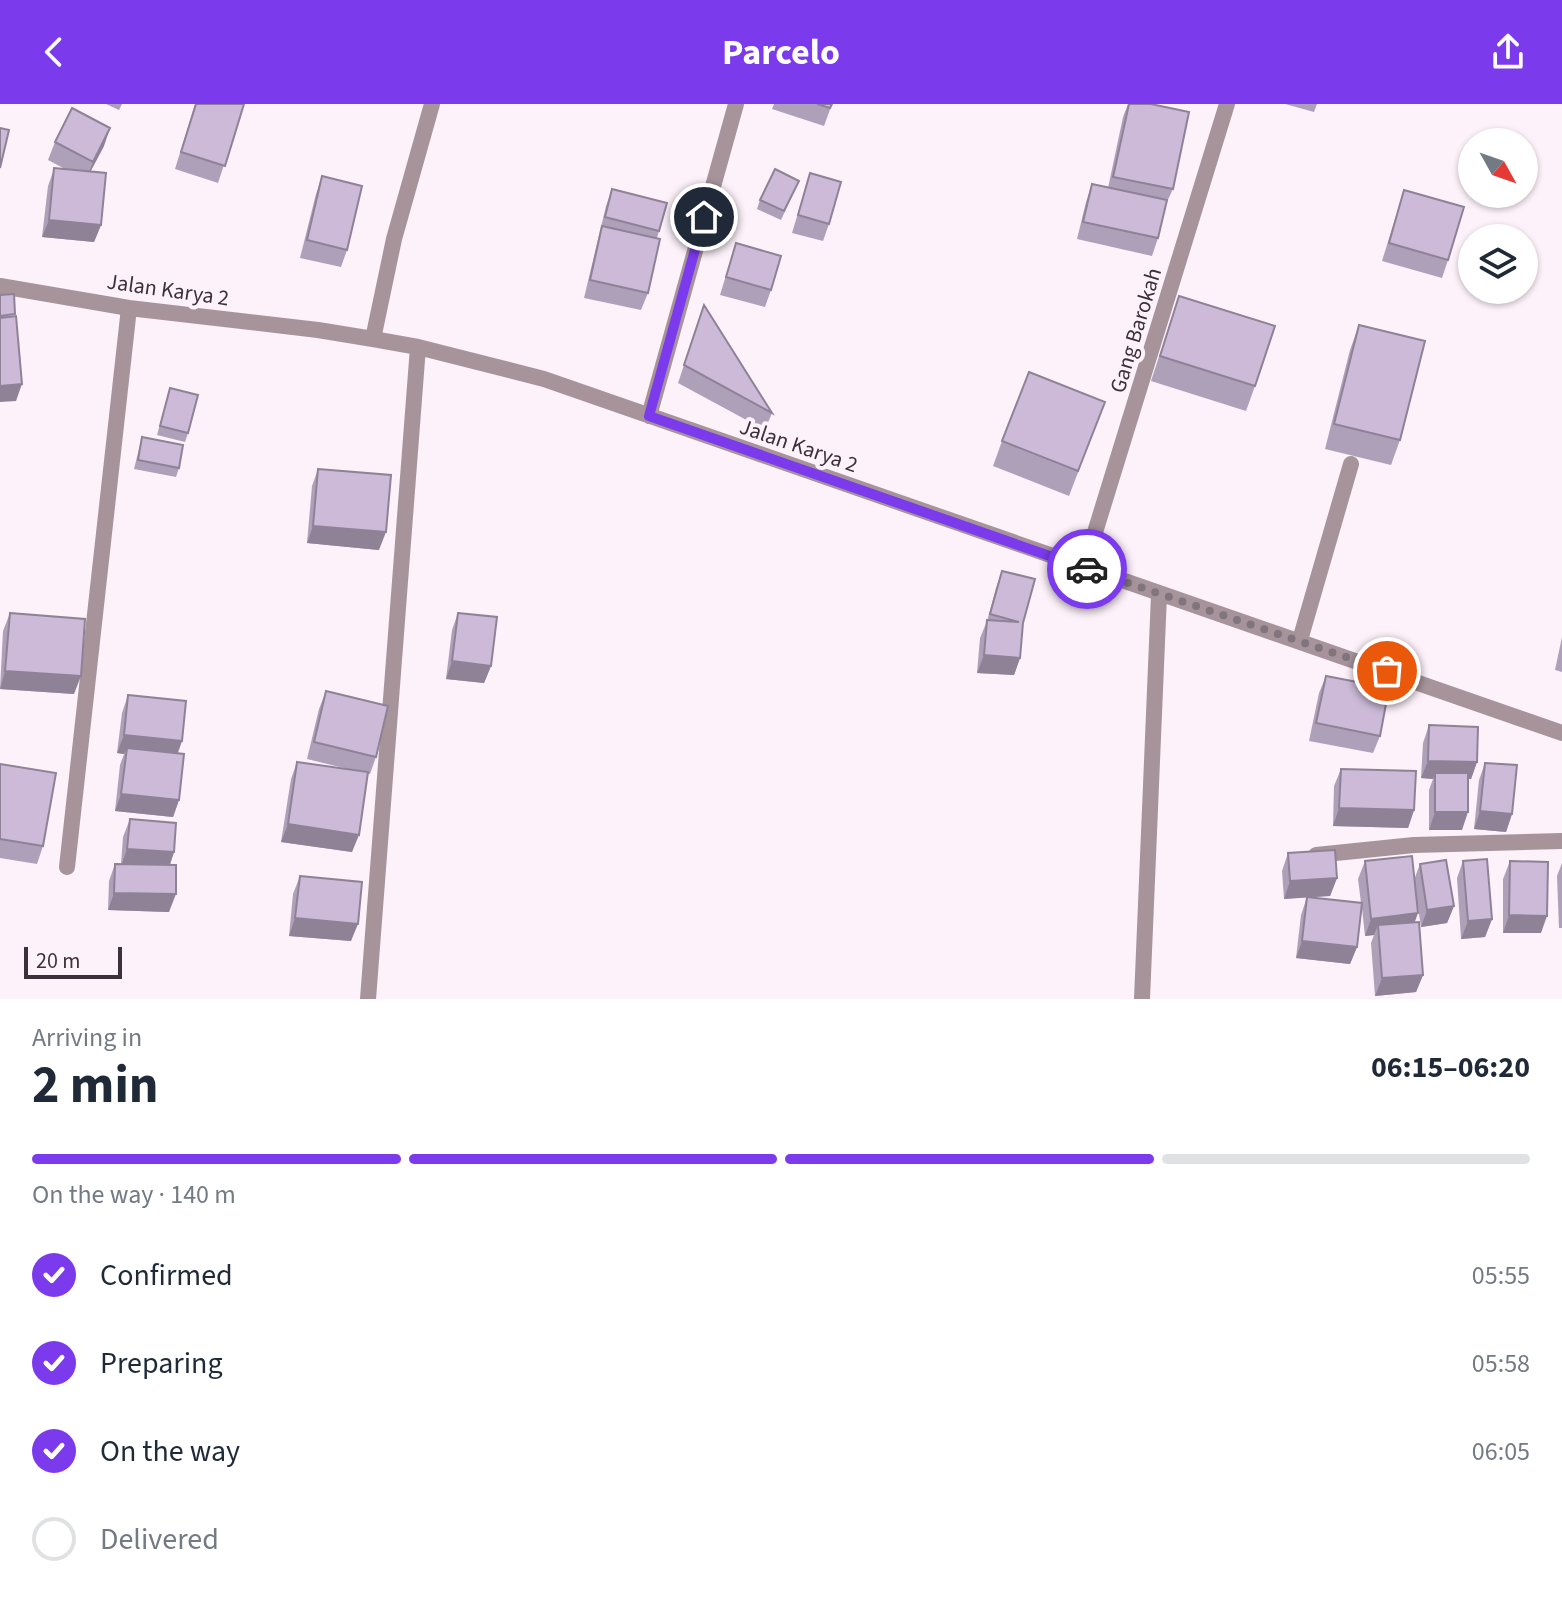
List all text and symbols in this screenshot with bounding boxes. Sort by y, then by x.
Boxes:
text: Parcelo [722,27,840,78]
icon: back [32,30,76,74]
icon: share [1486,30,1530,74]
north arrow [1458,128,1538,208]
map controls [1458,128,1538,304]
pin [670,183,738,251]
icon: home [682,195,726,239]
button: layers [1458,224,1538,304]
street label: Gang Barokah [1102,264,1170,397]
street label: Jalan Karya 2 [105,266,231,314]
street label: Jalan Karya 2 [735,411,862,481]
courier [1047,529,1127,609]
icon: car [1065,547,1109,591]
pin [1353,637,1421,705]
icon: bag [1365,649,1409,693]
scale bar [24,943,122,979]
text: 20 m [36,945,81,977]
text: Arriving in [32,1019,142,1056]
text: 06:15–06:20 [1371,1046,1530,1089]
text: 2 min [32,1049,159,1123]
text: On the way · 140 m [32,1176,236,1213]
icon: check [32,1253,76,1297]
text: Confirmed [100,1254,233,1297]
text: 05:55 [1472,1257,1530,1294]
icon: check [32,1341,76,1385]
text: Preparing [100,1342,223,1385]
text: 05:58 [1472,1345,1530,1382]
icon: check [32,1429,76,1473]
text: On the way [100,1430,240,1473]
text: 06:05 [1472,1433,1530,1470]
text: Delivered [100,1518,219,1561]

